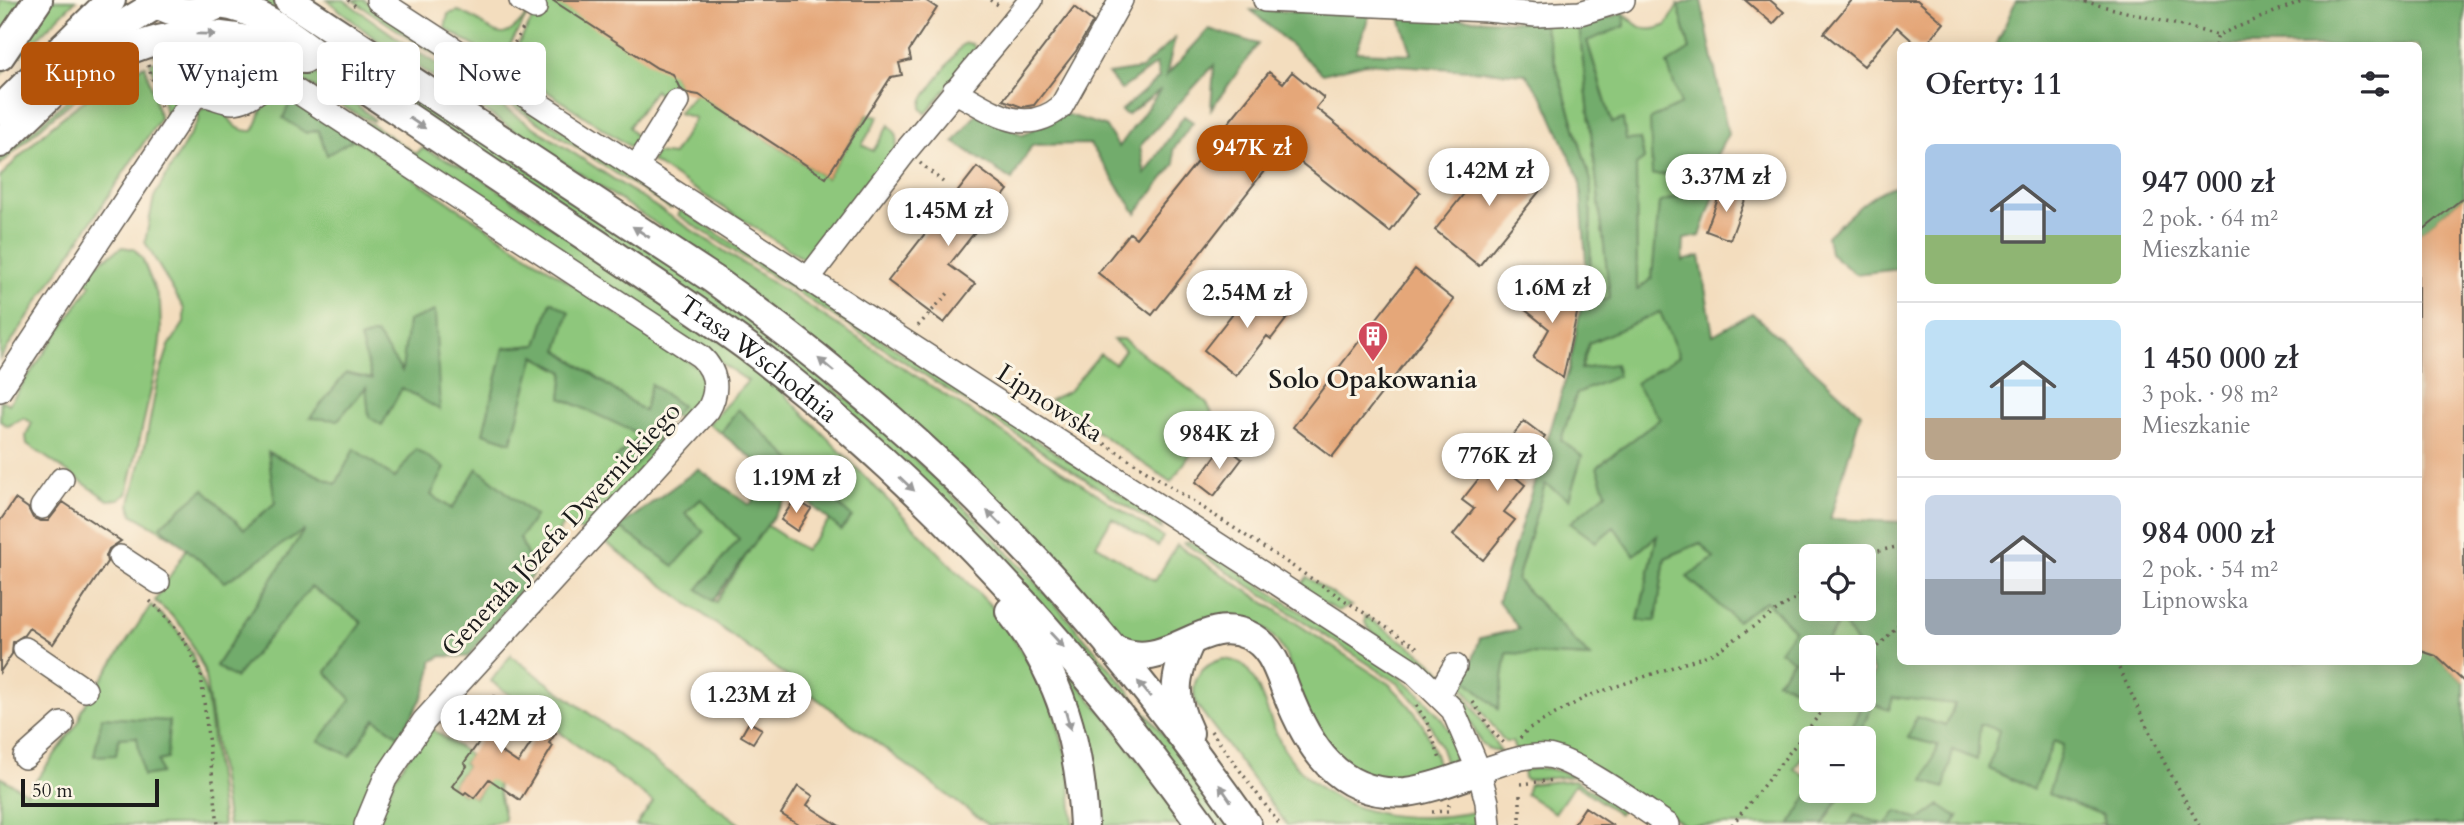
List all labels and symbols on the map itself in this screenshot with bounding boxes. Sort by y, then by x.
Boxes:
one-way arrow [195,28,217,40]
one-way arrow [407,117,427,130]
pin: 947K zł [1187,125,1317,185]
pin: 1.42M zł [1417,148,1561,208]
pin: 3.37M zł [1654,154,1798,214]
pin: 1.45M zł [876,188,1020,248]
one-way arrow [632,226,651,239]
pin: 1.6M zł [1487,266,1617,325]
pin: 2.54M zł [1175,270,1319,330]
street label: Trasa Wschodnia [672,287,846,430]
building icon: Solo Opakowania [1356,319,1390,363]
street label: Lipnowska [990,356,1110,450]
one-way arrow [817,358,834,373]
place label: Solo Opakowania [1269,362,1478,397]
street label: Generała Józefa Dwernickiego [433,394,689,664]
pin: 984K zł [1154,412,1284,471]
pin: 776K zł [1432,434,1562,493]
pin: 1.19M zł [724,456,868,515]
one-way arrow [898,475,915,492]
one-way arrow [985,510,1002,527]
one-way arrow [1049,631,1065,649]
pin: 1.23M zł [679,672,823,732]
one-way arrow [1137,680,1152,697]
pin: 1.42M zł [429,696,573,755]
one-way arrow [1063,709,1074,731]
scale bar [21,776,159,808]
one-way arrow [1218,784,1232,802]

